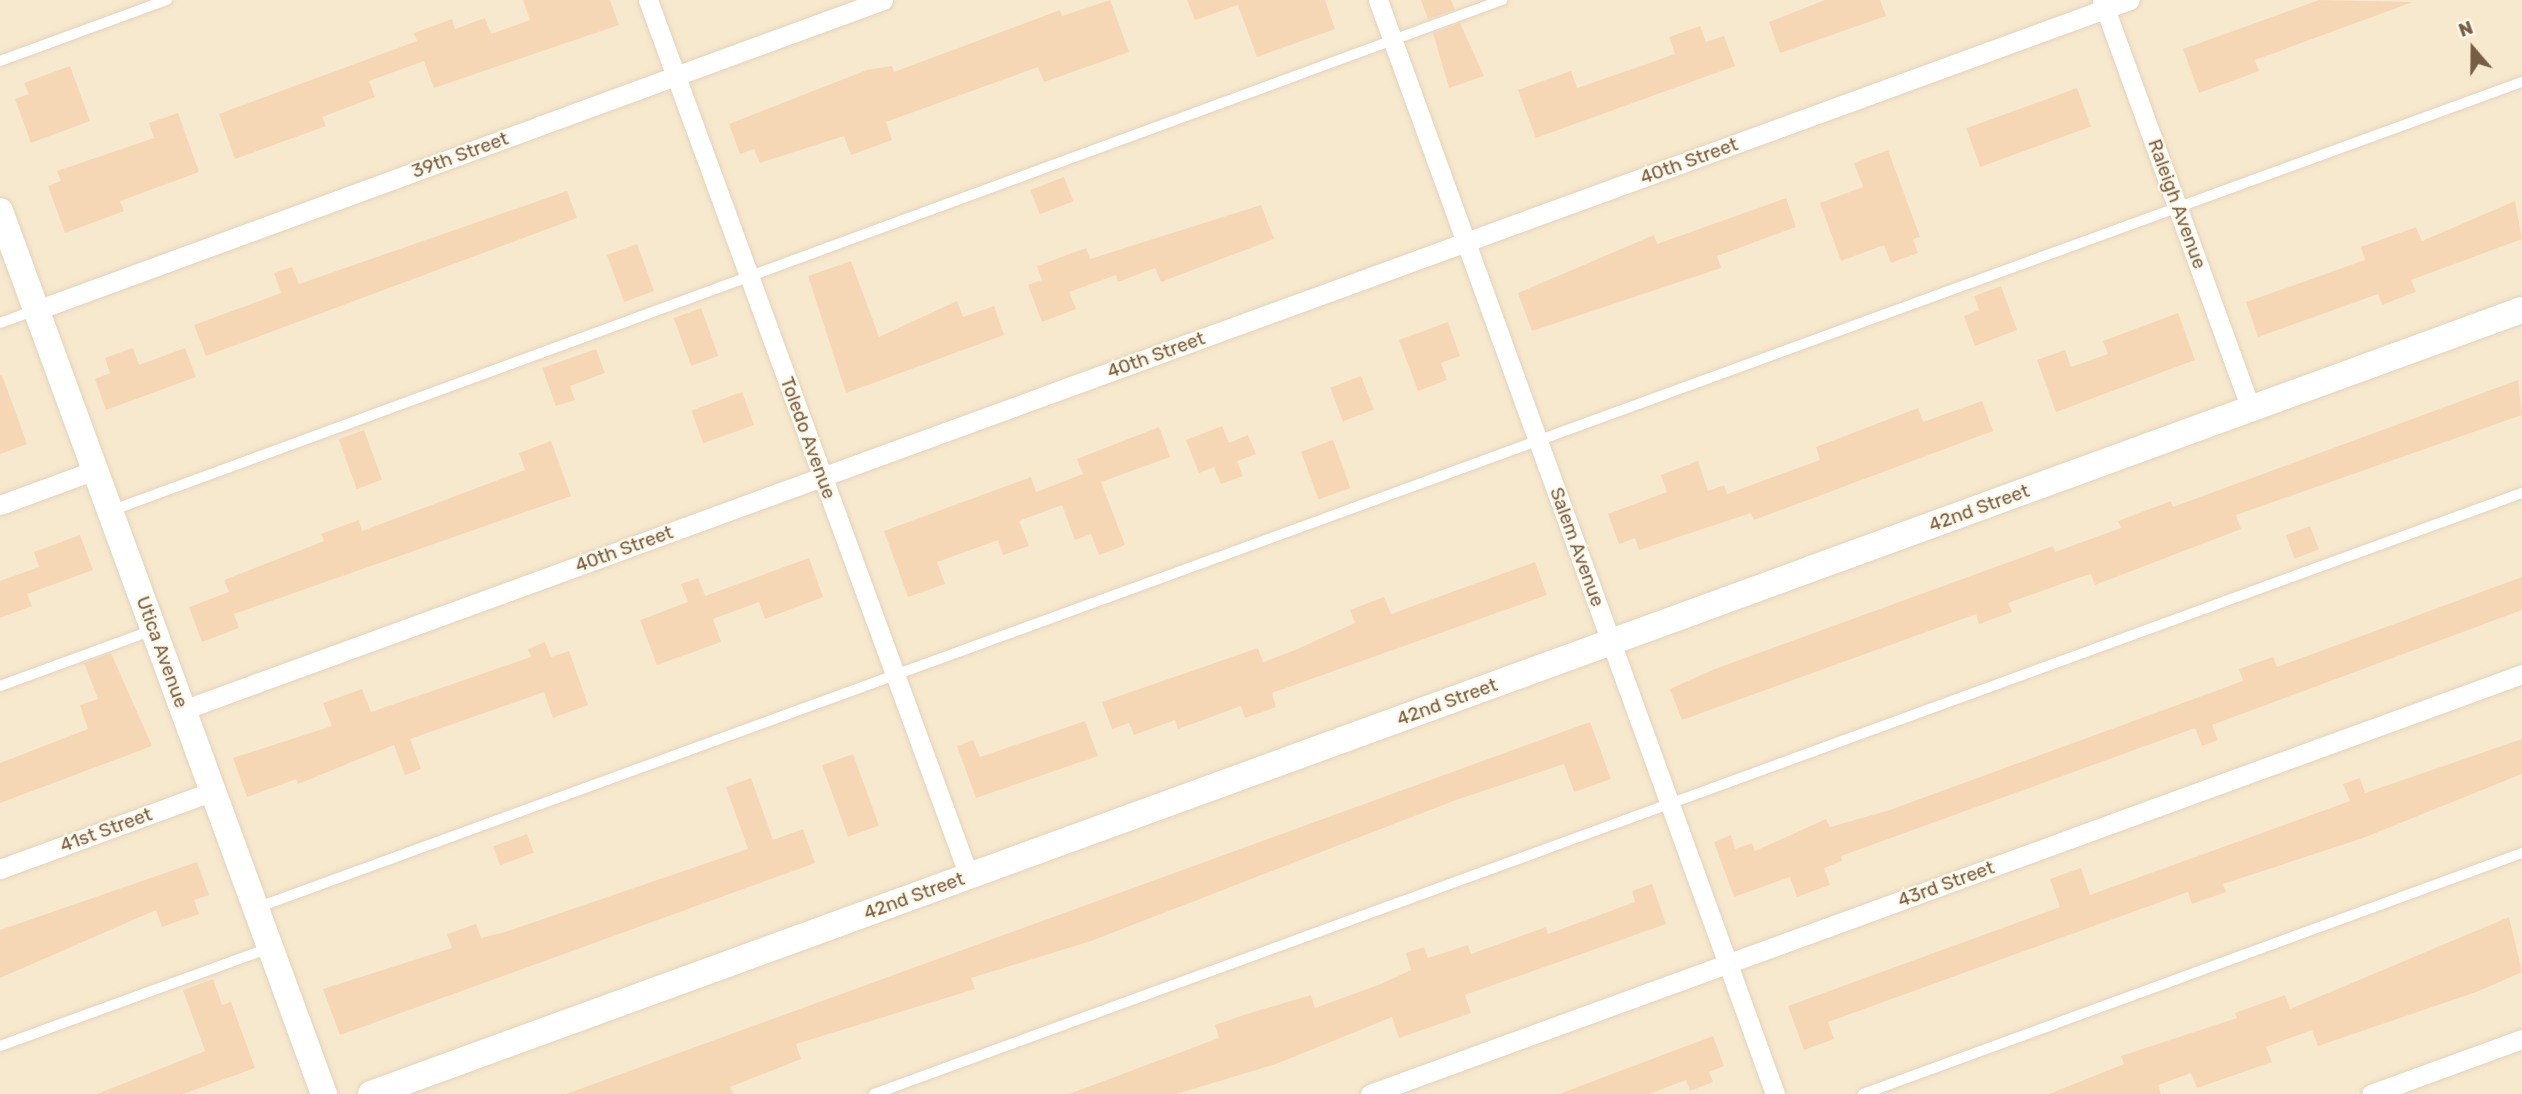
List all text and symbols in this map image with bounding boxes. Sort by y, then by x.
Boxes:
north arrow [2438,14,2508,84]
text: N [2455,16,2476,42]
street label: 39th Street [409,127,511,183]
street label: 40th Street [1637,133,1741,189]
street label: Raleigh Avenue [2143,136,2211,272]
street label: 40th Street [1104,327,1208,383]
street label: Toledo Avenue [775,374,841,502]
street label: 42nd Street [1926,479,2032,537]
street label: Salem Avenue [1545,484,1609,610]
street label: 40th Street [572,521,676,577]
street label: Utica Avenue [131,593,193,711]
street label: 42nd Street [1394,673,1500,731]
street label: 41st Street [57,803,155,857]
street label: 43rd Street [1895,856,1997,912]
street label: 42nd Street [861,867,967,925]

